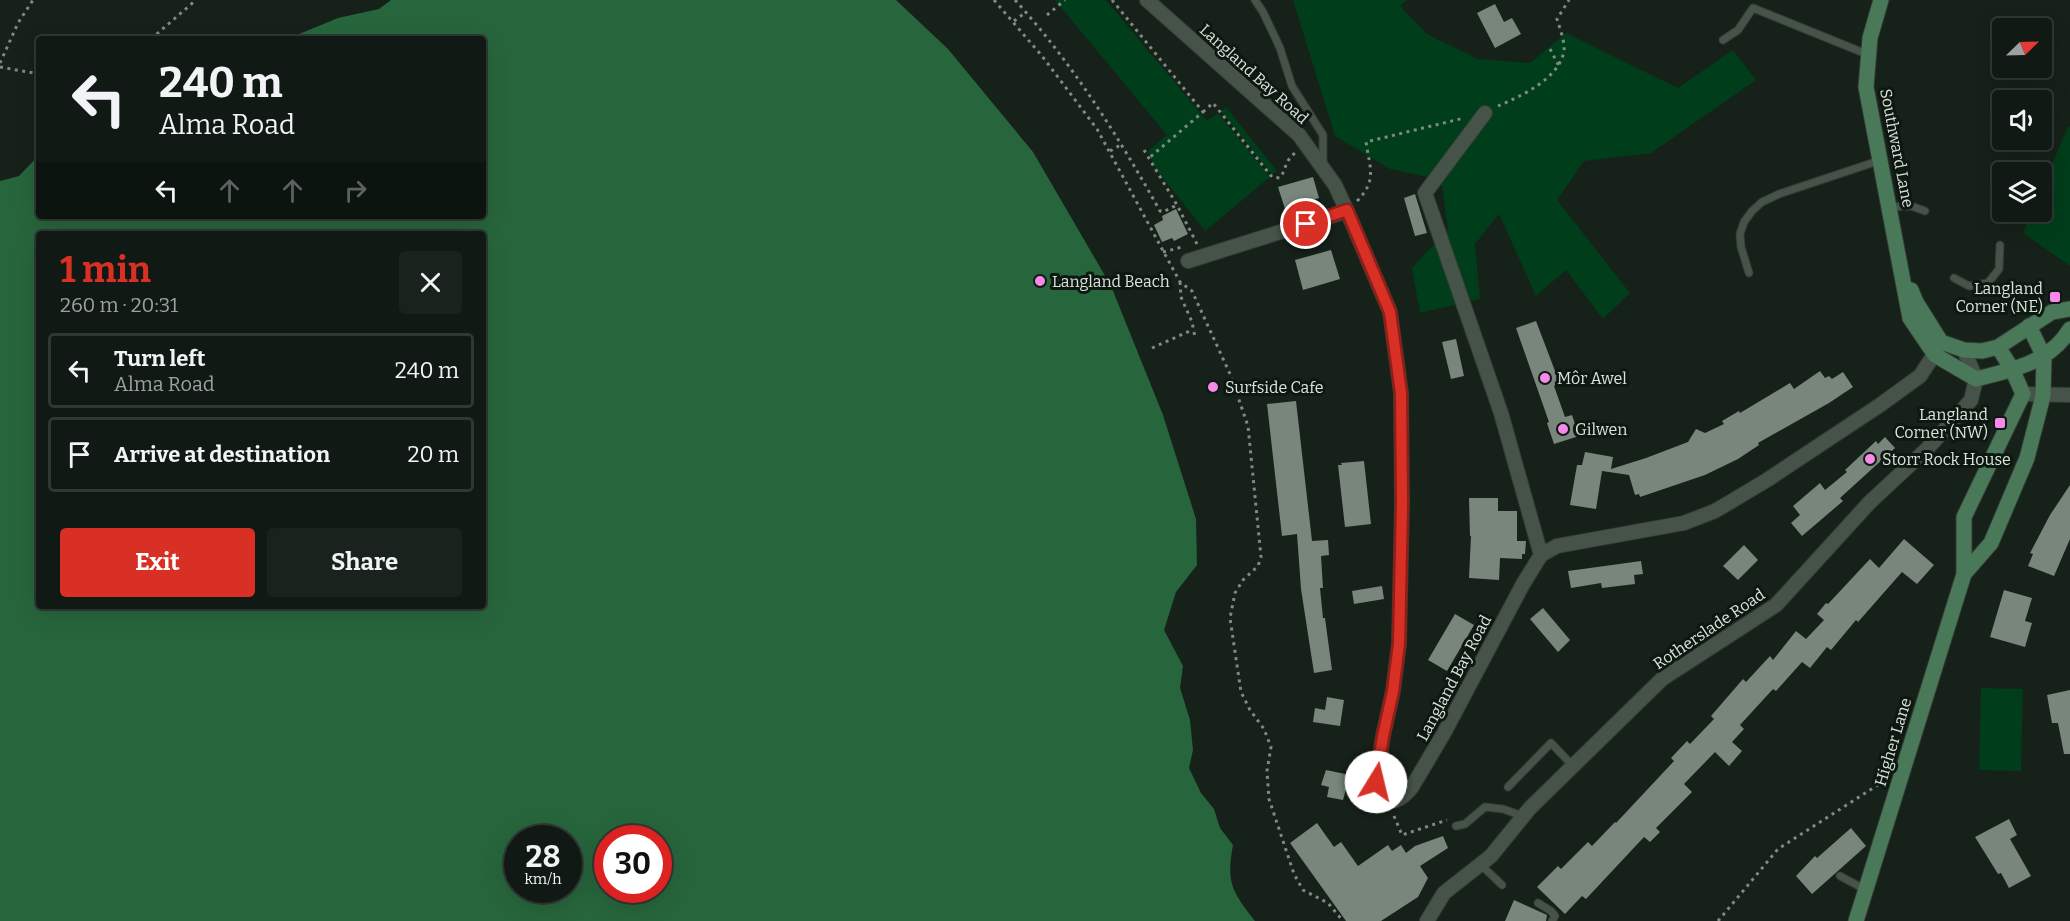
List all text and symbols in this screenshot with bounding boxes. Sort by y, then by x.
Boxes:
north arrow [1992,18,2052,78]
map controls [1992,18,2052,222]
street label: Langland Bay Road [1196,20,1313,128]
text: 240 m [159,58,283,108]
icon: left [60,60,138,138]
street label: Southward Lane [1876,87,1918,209]
button: sound [1992,90,2052,150]
text: Alma Road [159,109,295,141]
button: layers [1992,162,2052,222]
icon: left [150,174,183,207]
icon: ahead [213,174,246,207]
icon: ahead [276,174,309,207]
icon: right [339,174,372,207]
pin [1280,198,1331,249]
icon: arrive [1289,207,1322,240]
text: 1 min [60,248,151,292]
button: close [399,251,462,314]
place label: Langland Beach [1052,272,1170,291]
marker: Langland Beach [1033,274,1047,288]
place label: Langland Corner (NE) [1955,279,2044,316]
marker: Langland Corner (NE) [2048,290,2062,304]
text: 260 m · 20:31 [60,293,178,317]
text: Turn left [114,345,206,372]
icon: left [63,354,96,387]
text: 240 m [395,357,459,384]
place label: Môr Awel [1557,369,1627,388]
marker: Môr Awel [1538,371,1552,385]
text: Alma Road [114,372,215,396]
place label: Surfside Cafe [1225,378,1323,397]
marker: Surfside Cafe [1206,380,1220,394]
place label: Langland Corner (NW) [1894,405,1989,442]
marker: Langland Corner (NW) [1993,416,2007,430]
place label: Gilwen [1575,420,1627,439]
marker: Gilwen [1556,422,1570,436]
icon: arrive [63,438,96,471]
text: Arrive at destination [114,441,330,468]
text: 20 m [408,441,459,468]
place label: Storr Rock House [1882,450,2011,469]
marker: Storr Rock House [1863,452,1877,466]
button: Exit [60,528,255,597]
button: Share [267,528,462,597]
street label: Rotherslade Road [1650,584,1769,673]
street label: Langland Bay Road [1413,611,1495,744]
street label: Higher Lane [1871,695,1915,789]
position arrow [1344,750,1408,814]
speed limit sign: 30 [594,825,672,903]
text: 28 [526,839,560,875]
text: km/h [524,870,562,888]

